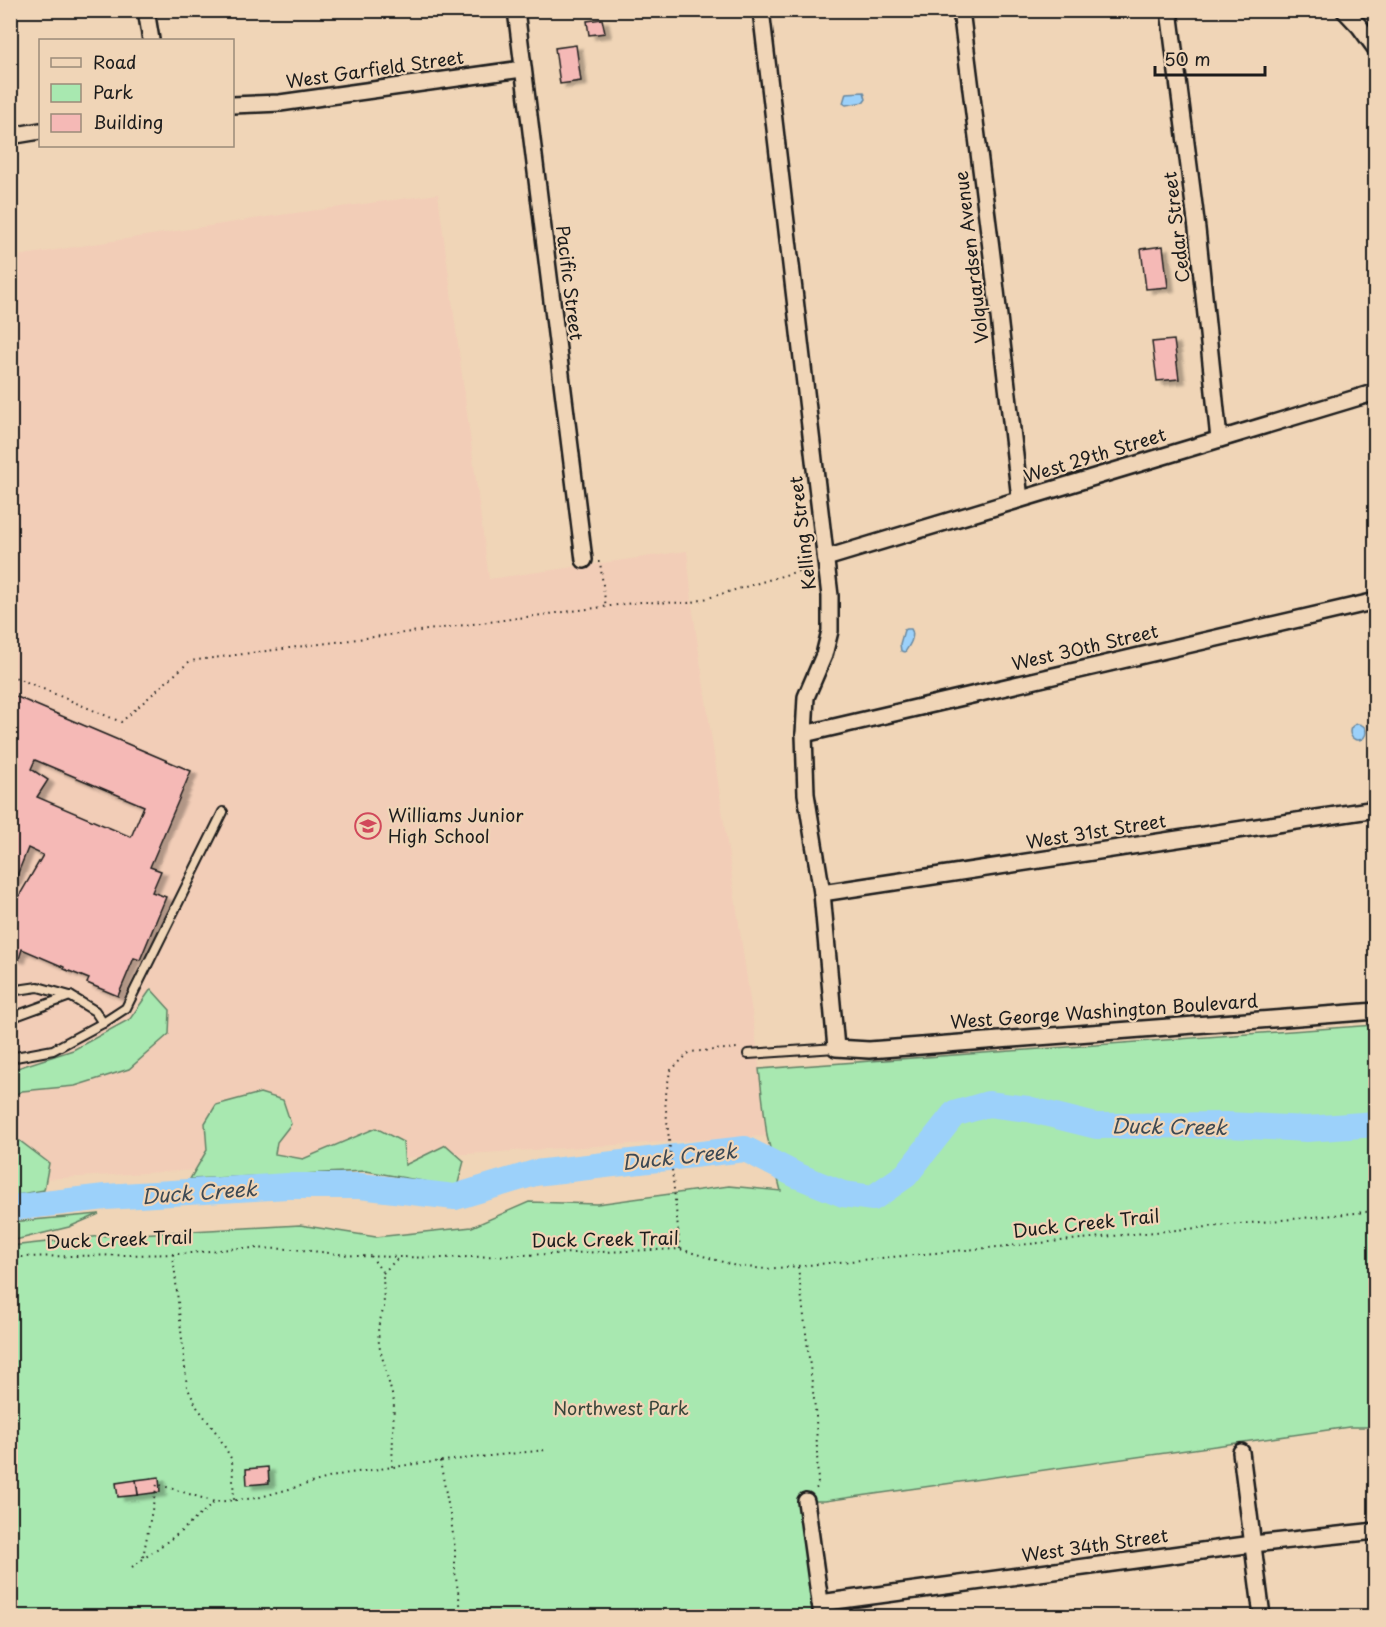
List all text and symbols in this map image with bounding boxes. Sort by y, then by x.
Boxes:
legend [39,39,234,147]
scale bar [1155,39,1264,77]
street label: West Garfield Street [284,43,465,94]
text: 50 m [1164,45,1211,72]
text: Road [93,48,137,75]
text: Park [93,78,133,105]
text: Building [93,108,163,135]
street label: Volquardsen Avenue [947,169,994,345]
street label: Cedar Street [1155,170,1196,284]
street label: Pacific Street [550,224,591,342]
street label: West 29th Street [1020,420,1169,489]
street label: Kelling Street [781,475,822,592]
street label: West 30th Street [1009,617,1161,677]
place label: Williams Junior High School [388,801,524,849]
street label: West 31st Street [1024,806,1168,855]
school or university icon: Williams Junior High School [353,811,383,841]
street label: West George Washington Boulevard [949,986,1259,1035]
water label: Duck Creek [1111,1110,1228,1142]
water label: Duck Creek [620,1135,739,1177]
water label: Duck Creek [140,1173,259,1211]
street label: Duck Creek Trail [1011,1201,1161,1244]
street label: Duck Creek Trail [45,1222,193,1255]
street label: Duck Creek Trail [531,1224,679,1253]
park label: Northwest Park [553,1394,689,1421]
street label: West 34th Street [1020,1521,1170,1568]

